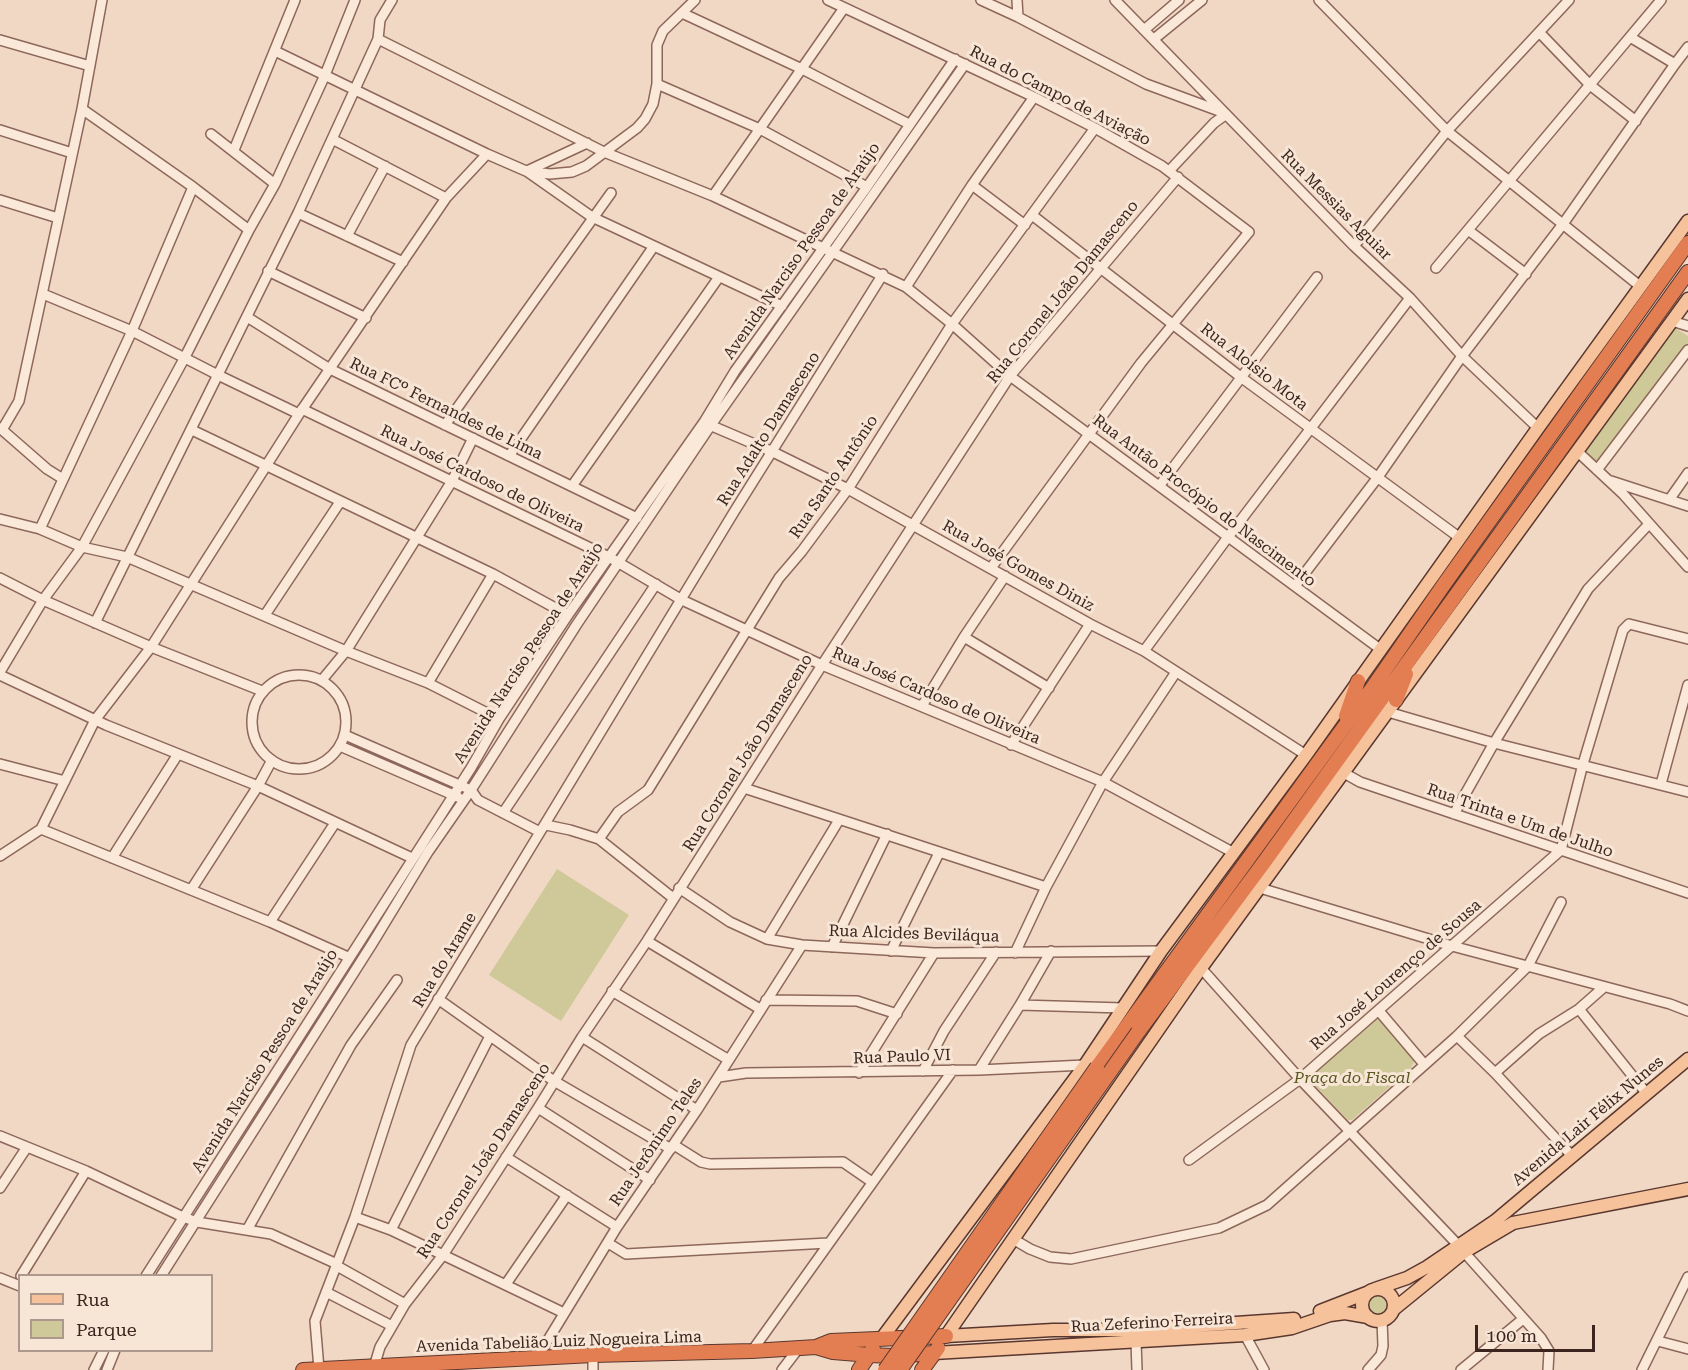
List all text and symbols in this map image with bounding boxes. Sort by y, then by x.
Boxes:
street label: Rua do Campo de Aviação [966,42,1154,150]
street label: Avenida Narciso Pessoa de Araújo [720,139,884,363]
street label: Rua Messias Aguiar [1277,146,1395,264]
street label: Rua Coronel João Damasceno [983,197,1143,387]
street label: Rua Aloísio Mota [1197,319,1311,415]
street label: Rua Adalto Damasceno [714,348,824,510]
street label: Rua FCº Fernandes de Lima [346,354,546,464]
street label: Rua Antão Procópio do Nascimento [1089,411,1319,591]
street label: Rua Santo Antônio [786,412,882,542]
street label: Rua José Cardoso de Oliveira [377,421,587,537]
street label: Rua José Gomes Diniz [939,516,1097,616]
street label: Avenida Narciso Pessoa de Araújo [450,539,608,767]
street label: Rua José Cardoso de Oliveira [829,643,1043,749]
street label: Rua Coronel João Damasceno [679,651,817,855]
street label: Rua Trinta e Um de Julho [1424,780,1616,862]
street label: Rua José Lourenço de Sousa [1307,896,1485,1054]
street label: Rua do Arame [409,909,481,1011]
street label: Rua Alcides Beviláqua [828,921,1000,947]
street label: Avenida Narciso Pessoa de Araújo [188,946,342,1176]
street label: Rua Paulo VI [853,1046,951,1068]
street label: Avenida Lair Félix Nunes [1508,1052,1668,1190]
street label: Rua Coronel João Damasceno [413,1059,555,1263]
park label: Praça do Fiscal [1294,1068,1410,1088]
street label: Rua Jerônimo Teles [606,1074,706,1210]
legend [18,1274,213,1352]
text: Rua [76,1289,109,1310]
street label: Rua Zeferino Ferreira [1070,1309,1234,1337]
scale bar [1478,1313,1598,1351]
text: Parque [76,1319,137,1340]
text: 100 m [1486,1325,1537,1346]
street label: Avenida Tabelião Luiz Nogueira Lima [416,1327,702,1357]

